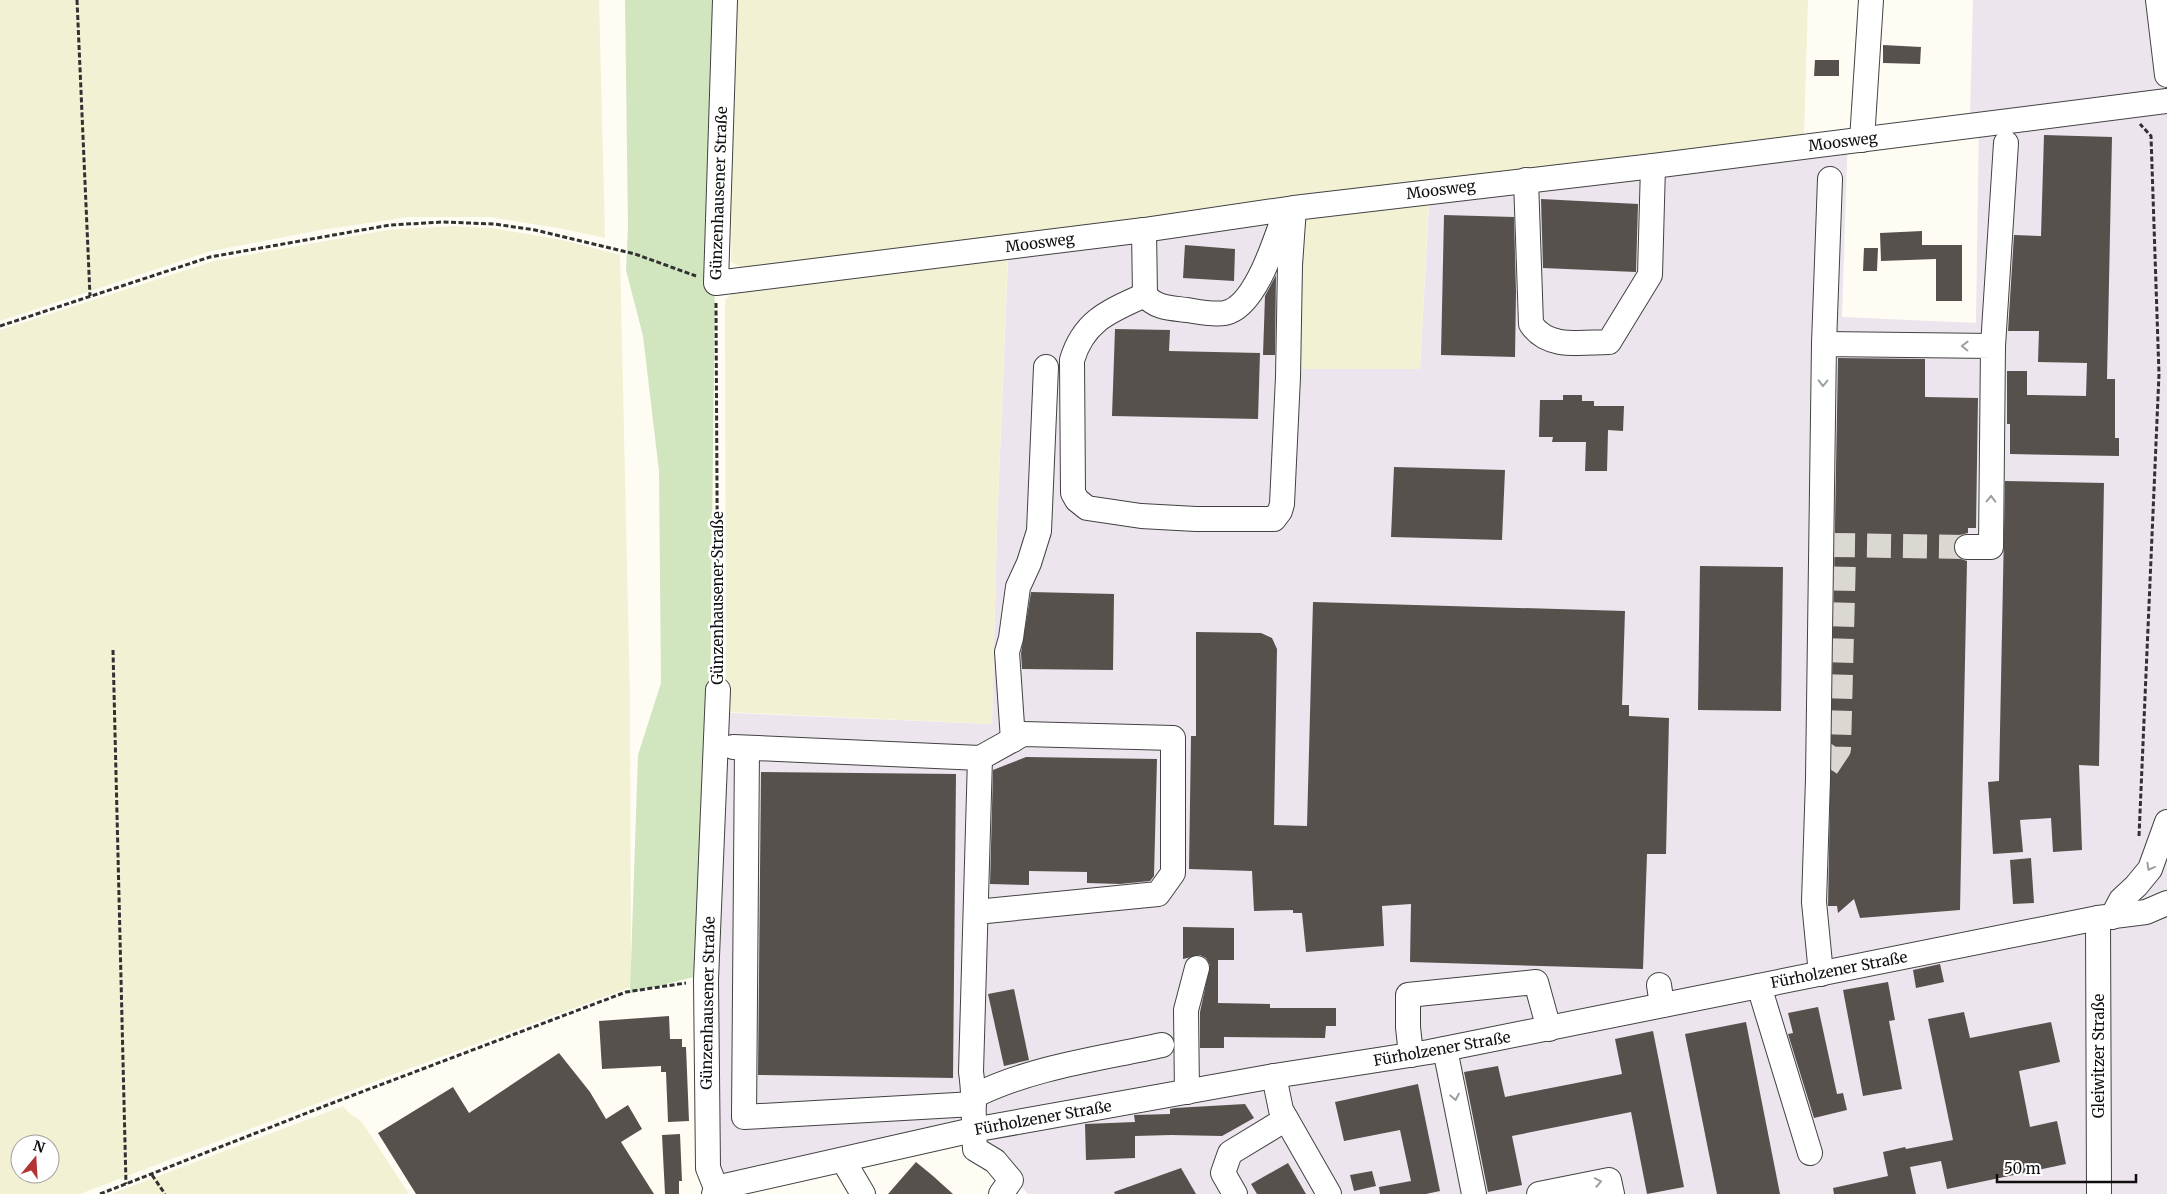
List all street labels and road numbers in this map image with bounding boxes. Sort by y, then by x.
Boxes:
street label: Günzenhausener Straße [706,106,731,280]
street label: Moosweg [1807,128,1879,155]
street label: Moosweg [1405,176,1477,203]
street label: Moosweg [1004,229,1076,256]
street label: Günzenhausener Straße [708,511,727,685]
street label: Günzenhausener Straße [696,916,719,1090]
street label: Fürholzener Straße [1769,947,1909,992]
street label: Gleiwitzer Straße [2089,993,2108,1118]
street label: Fürholzener Straße [1372,1027,1512,1070]
street label: Fürholzener Straße [973,1096,1113,1139]

